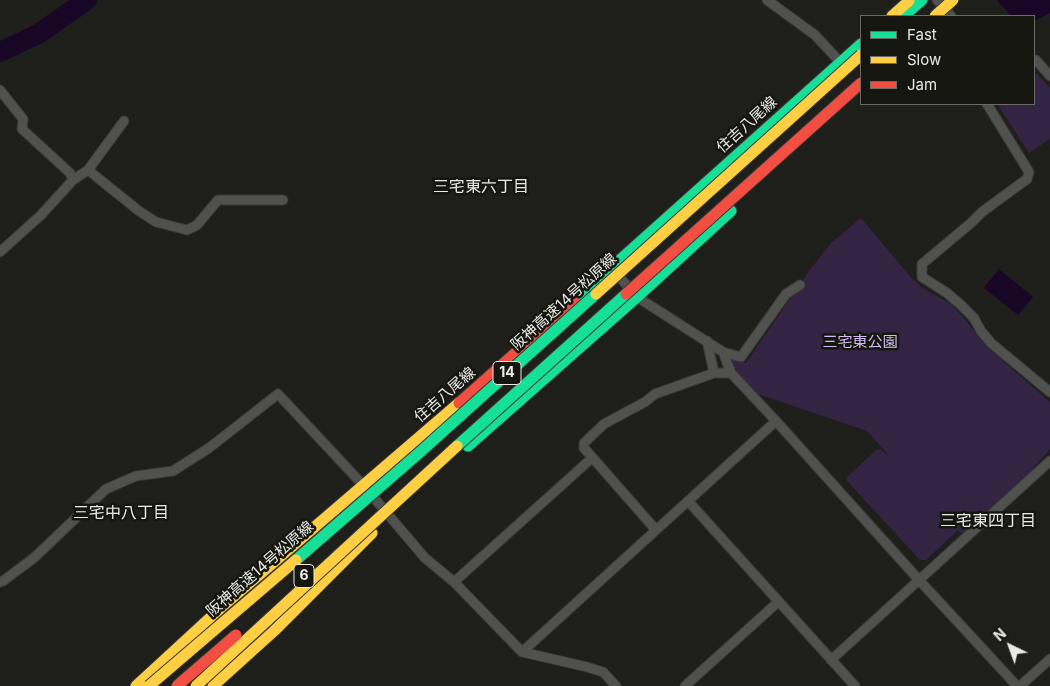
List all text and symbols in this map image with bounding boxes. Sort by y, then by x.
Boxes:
legend [860,15,1035,105]
text: Fast [907,25,937,44]
text: Slow [907,50,941,69]
text: Jam [907,75,937,94]
street label: 住吉八尾線 [713,93,781,157]
district label: 三宅東六丁目 [433,177,529,197]
street label: 阪神高速14号松原線 [508,250,620,354]
park label: 三宅東公園 [823,333,897,351]
road number: 14 [493,362,521,384]
street label: 住吉八尾線 [411,364,479,426]
district label: 三宅中八丁目 [73,503,169,523]
district label: 三宅東四丁目 [940,511,1036,531]
street label: 阪神高速14号松原線 [203,518,317,620]
road number: 6 [294,564,314,588]
north arrow [985,621,1035,671]
text: N [990,625,1009,644]

